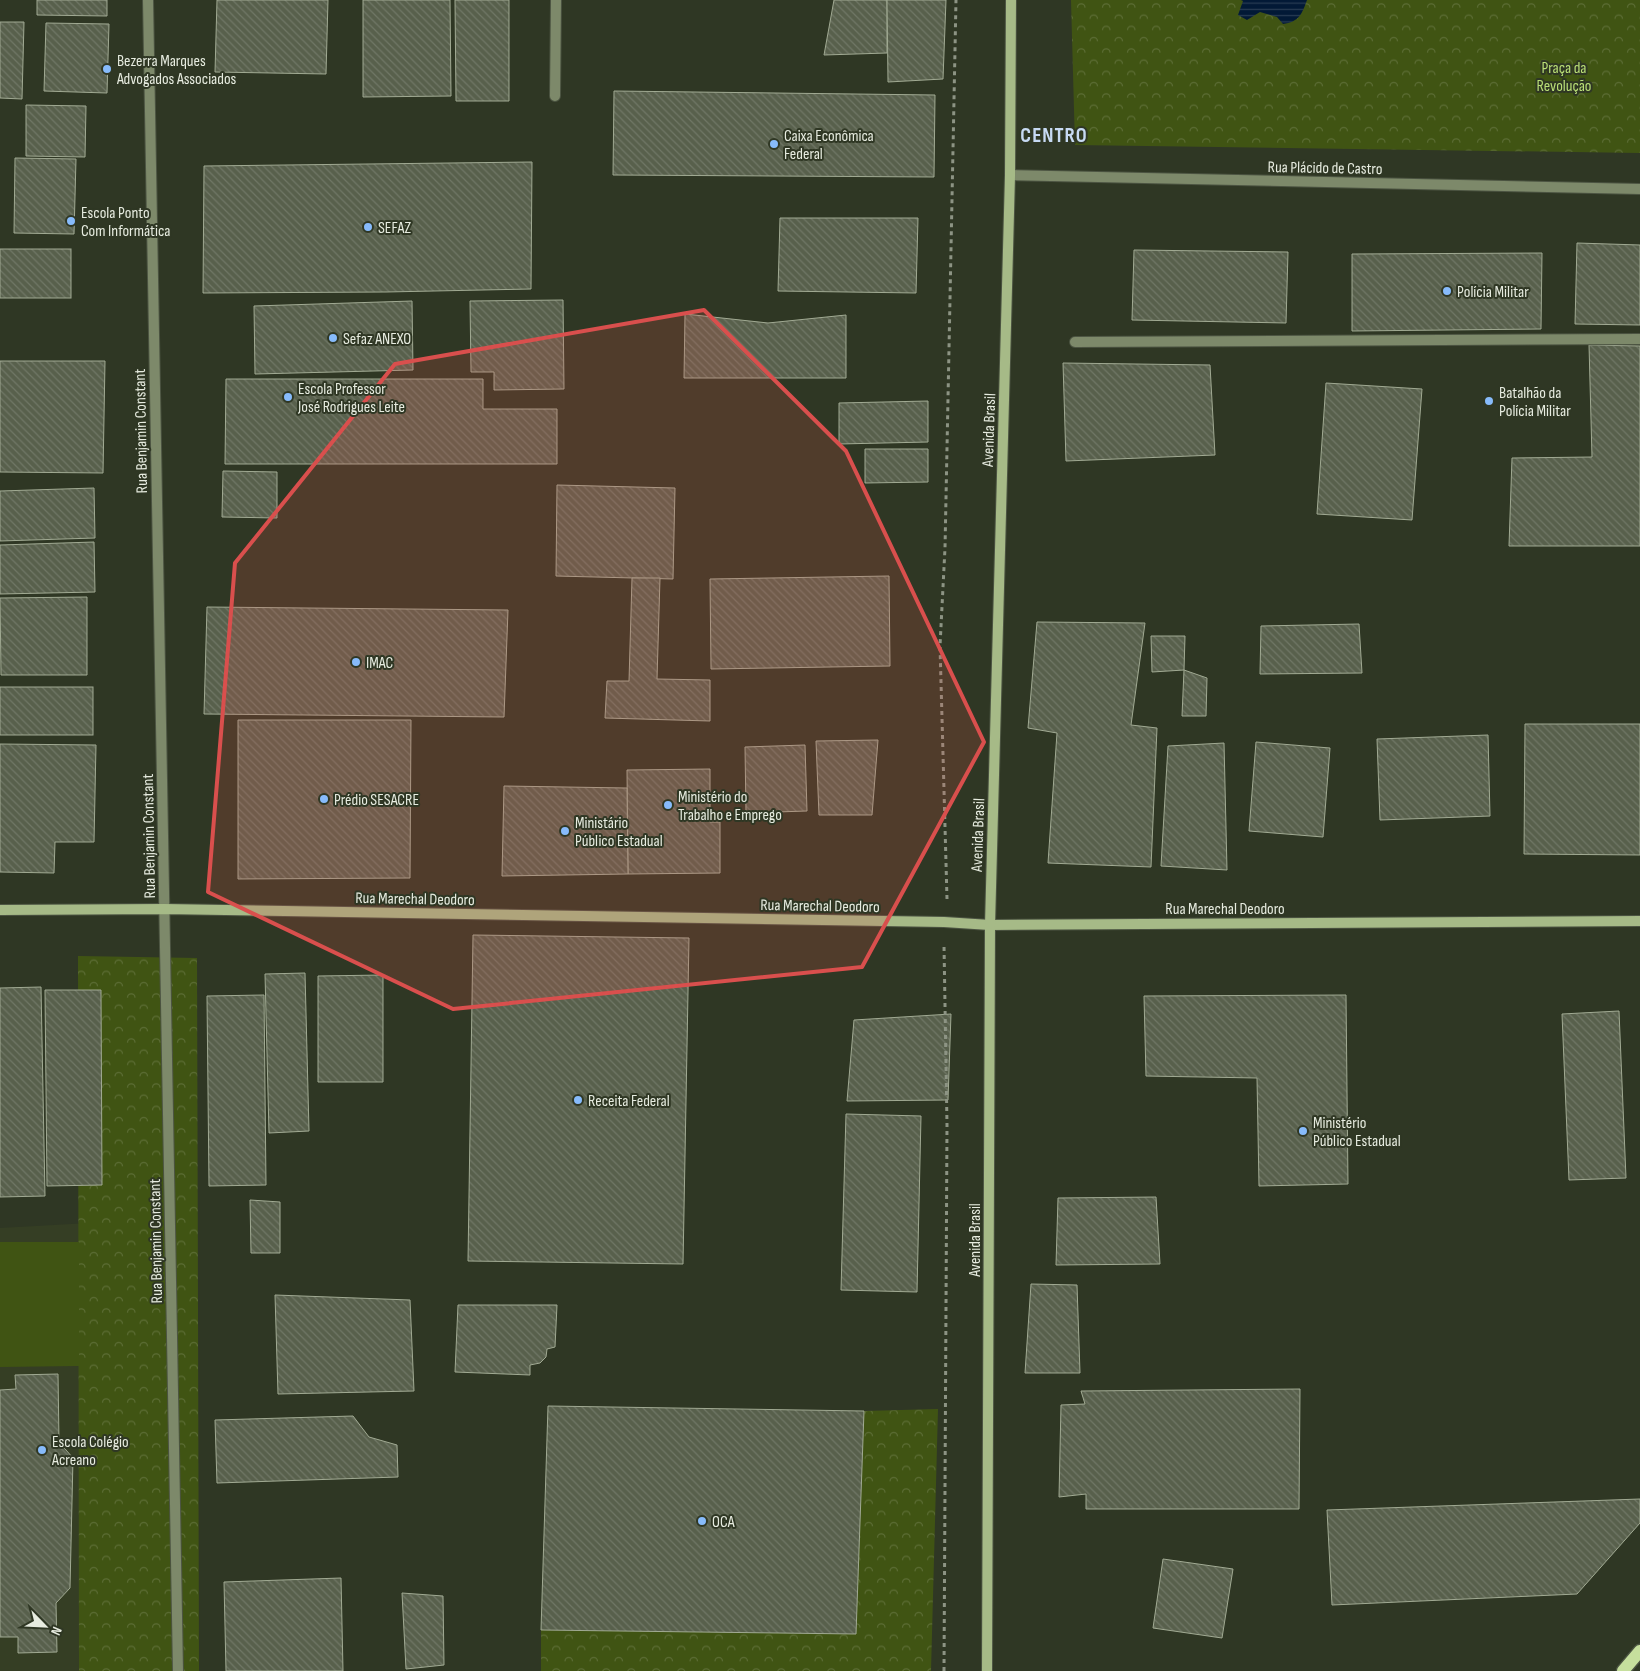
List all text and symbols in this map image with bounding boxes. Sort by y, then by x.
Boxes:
place label: Bezerra Marques Advogados Associados [116,52,237,89]
park label: Praça da Revolução [1537,59,1591,96]
marker: Bezerra Marques Advogados Associados [101,63,113,75]
district label: CENTRO [1020,123,1088,148]
place label: Caixa Econômica Federal [784,127,874,164]
marker: Caixa Econômica Federal [768,138,780,150]
street label: Rua Plácido de Castro [1267,158,1383,179]
place label: Escola Ponto Com Informática [81,204,170,241]
marker: Escola Ponto Com Informática [65,215,77,227]
place label: SEFAZ [378,219,411,238]
marker: SEFAZ [362,221,374,233]
place label: Polícia Militar [1457,283,1529,302]
marker: Polícia Militar [1441,285,1453,297]
place label: Sefaz ANEXO [343,330,411,349]
marker: Sefaz ANEXO [327,332,339,344]
street label: Rua Benjamin Constant [131,368,152,493]
place label: Escola Professor José Rodrigues Leite [297,380,405,417]
place label: Batalhão da Polícia Militar [1499,384,1571,421]
marker: Escola Professor José Rodrigues Leite [282,391,294,403]
street label: Avenida Brasil [979,393,1000,468]
marker: Batalhão da Polícia Militar [1483,395,1495,407]
place label: IMAC [366,654,393,673]
marker: IMAC [350,656,362,668]
street label: Rua Benjamin Constant [139,773,160,898]
place label: Ministério do Trabalho e Emprego [678,788,782,825]
place label: Prédio SESACRE [334,791,419,810]
marker: Prédio SESACRE [318,793,330,805]
street label: Avenida Brasil [968,798,989,873]
marker: Ministério do Trabalho e Emprego [662,799,674,811]
place label: Ministário Público Estadual [575,814,663,851]
marker: Ministário Público Estadual [559,825,571,837]
street label: Rua Marechal Deodoro [355,889,475,910]
street label: Rua Marechal Deodoro [760,896,880,917]
street label: Rua Marechal Deodoro [1165,900,1285,919]
place label: Receita Federal [588,1092,670,1111]
marker: Receita Federal [572,1094,584,1106]
place label: Ministério Público Estadual [1313,1114,1401,1151]
marker: Ministério Público Estadual [1297,1125,1309,1137]
street label: Rua Benjamin Constant [146,1178,167,1303]
street label: Avenida Brasil [966,1203,985,1278]
place label: Escola Colégio Acreano [51,1433,129,1470]
marker: Escola Colégio Acreano [36,1444,48,1456]
place label: OCA [712,1513,735,1532]
marker: OCA [696,1515,708,1527]
north arrow [20,1601,70,1651]
text: N [47,1624,66,1638]

